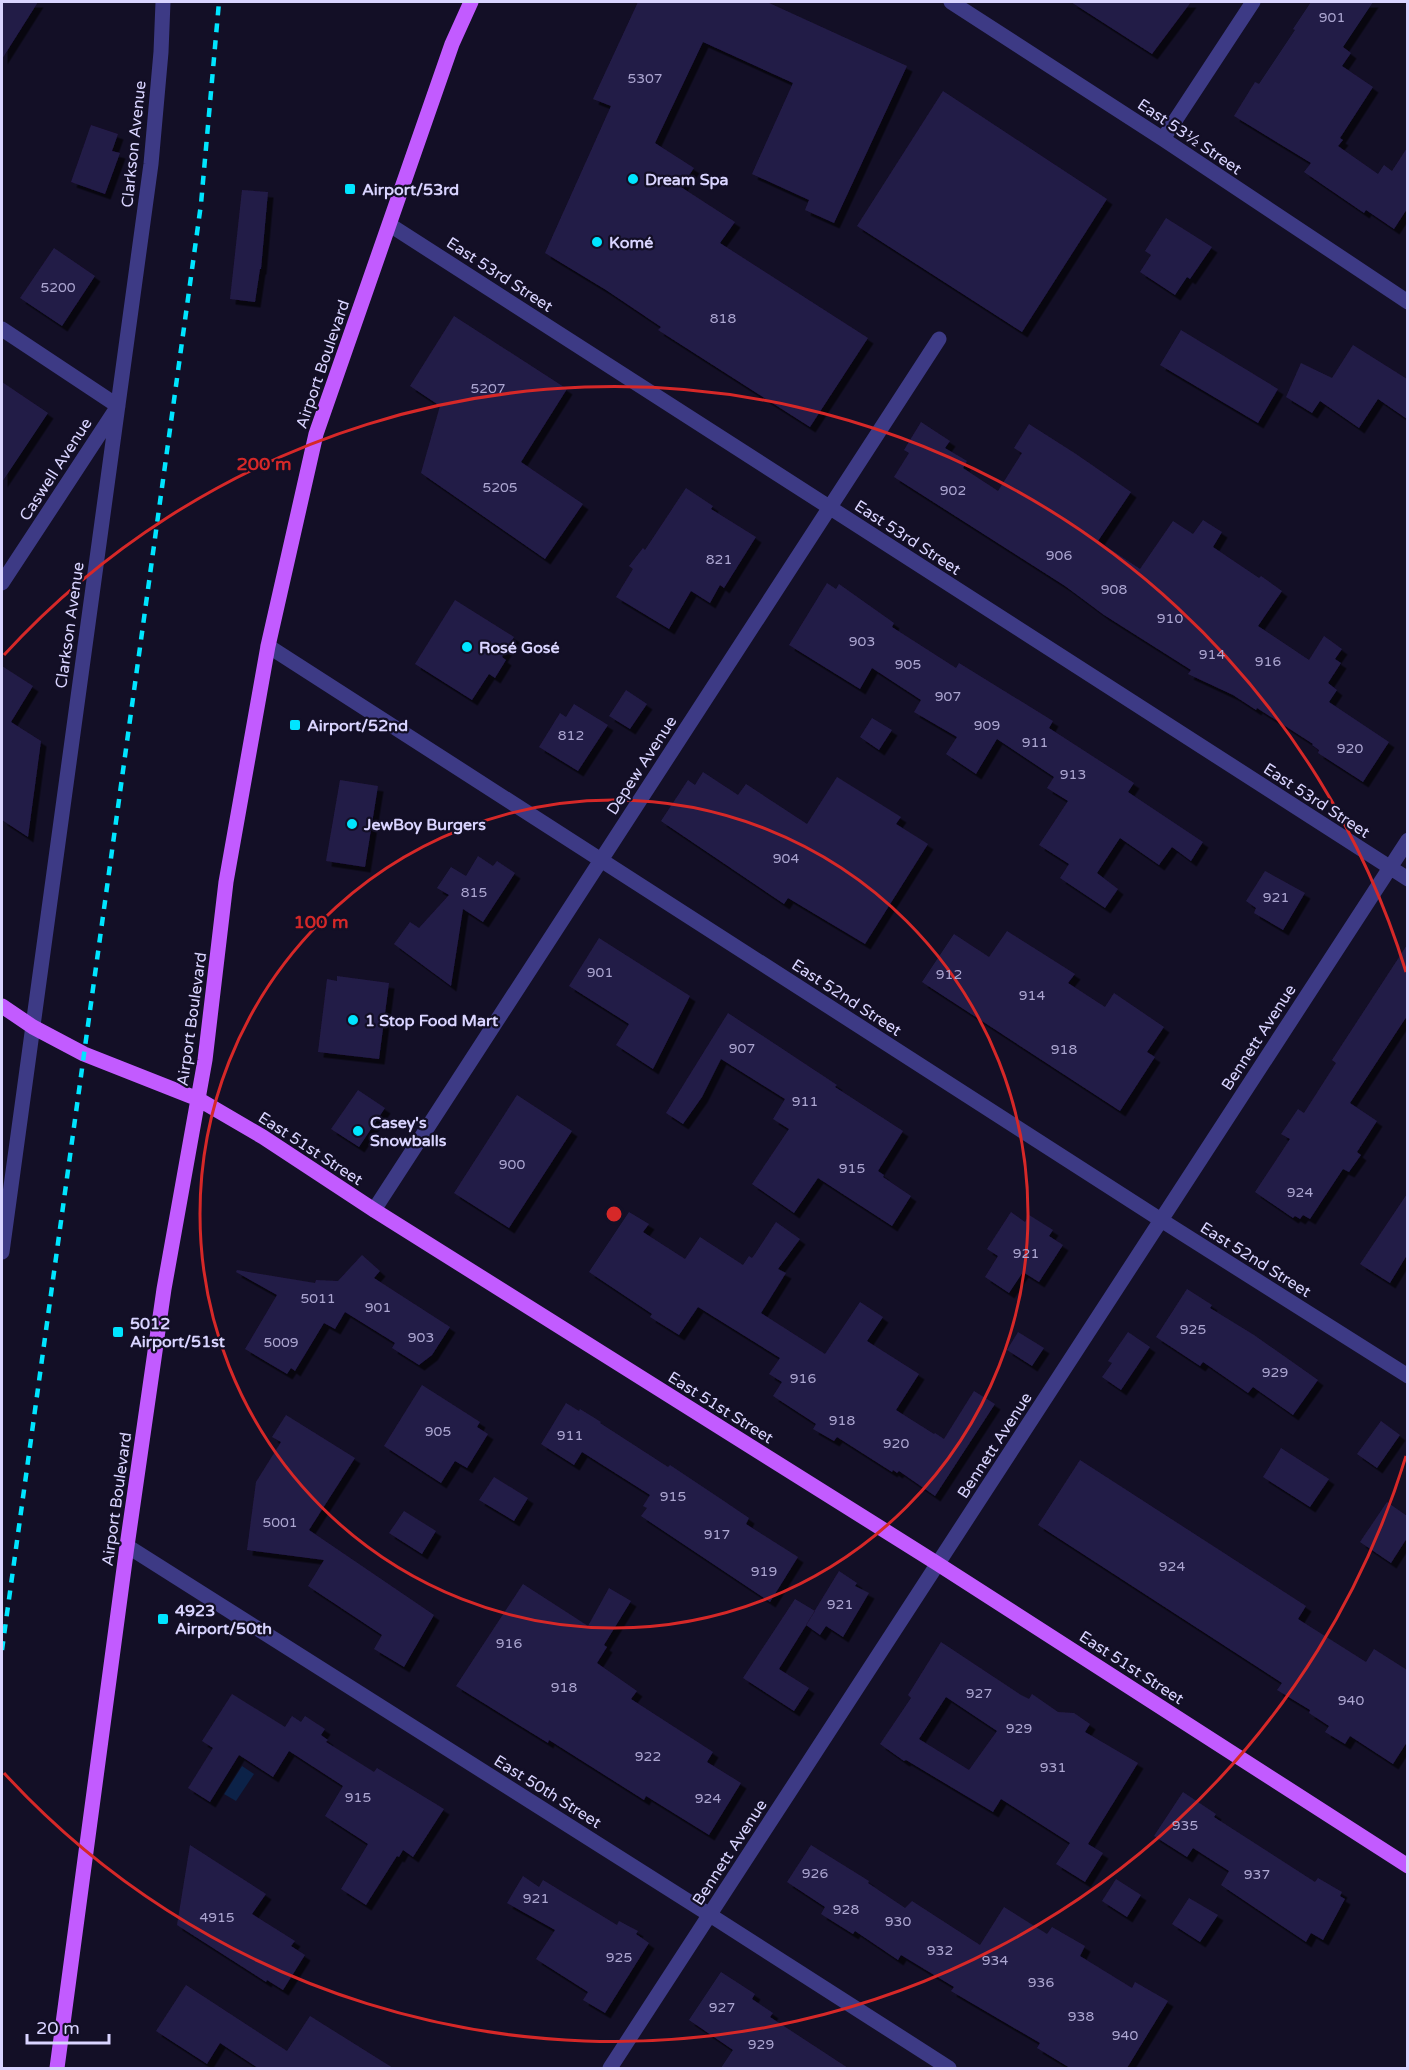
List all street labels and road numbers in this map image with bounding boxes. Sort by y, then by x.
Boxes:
street label: Clarkson Avenue [117,80,151,209]
street label: East 53½ Street [1133,94,1246,179]
street label: East 53rd Street [442,233,556,317]
street label: Airport Boulevard [292,297,354,431]
street label: Caswell Avenue [15,414,97,525]
street label: East 53rd Street [850,496,964,580]
street label: Clarkson Avenue [51,561,89,690]
street label: Depew Avenue [602,712,681,819]
street label: East 53rd Street [1259,759,1373,843]
street label: Airport Boulevard [173,951,211,1087]
street label: East 52nd Street [788,955,905,1041]
street label: Bennett Avenue [1217,981,1301,1094]
street label: East 51st Street [254,1108,367,1190]
street label: East 52nd Street [1196,1218,1315,1302]
street label: East 51st Street [664,1367,777,1448]
street label: Bennett Avenue [953,1389,1037,1502]
street label: Airport Boulevard [98,1431,136,1567]
street label: East 51st Street [1075,1627,1188,1709]
street label: East 50th Street [490,1751,605,1833]
street label: Bennett Avenue [688,1796,772,1909]

